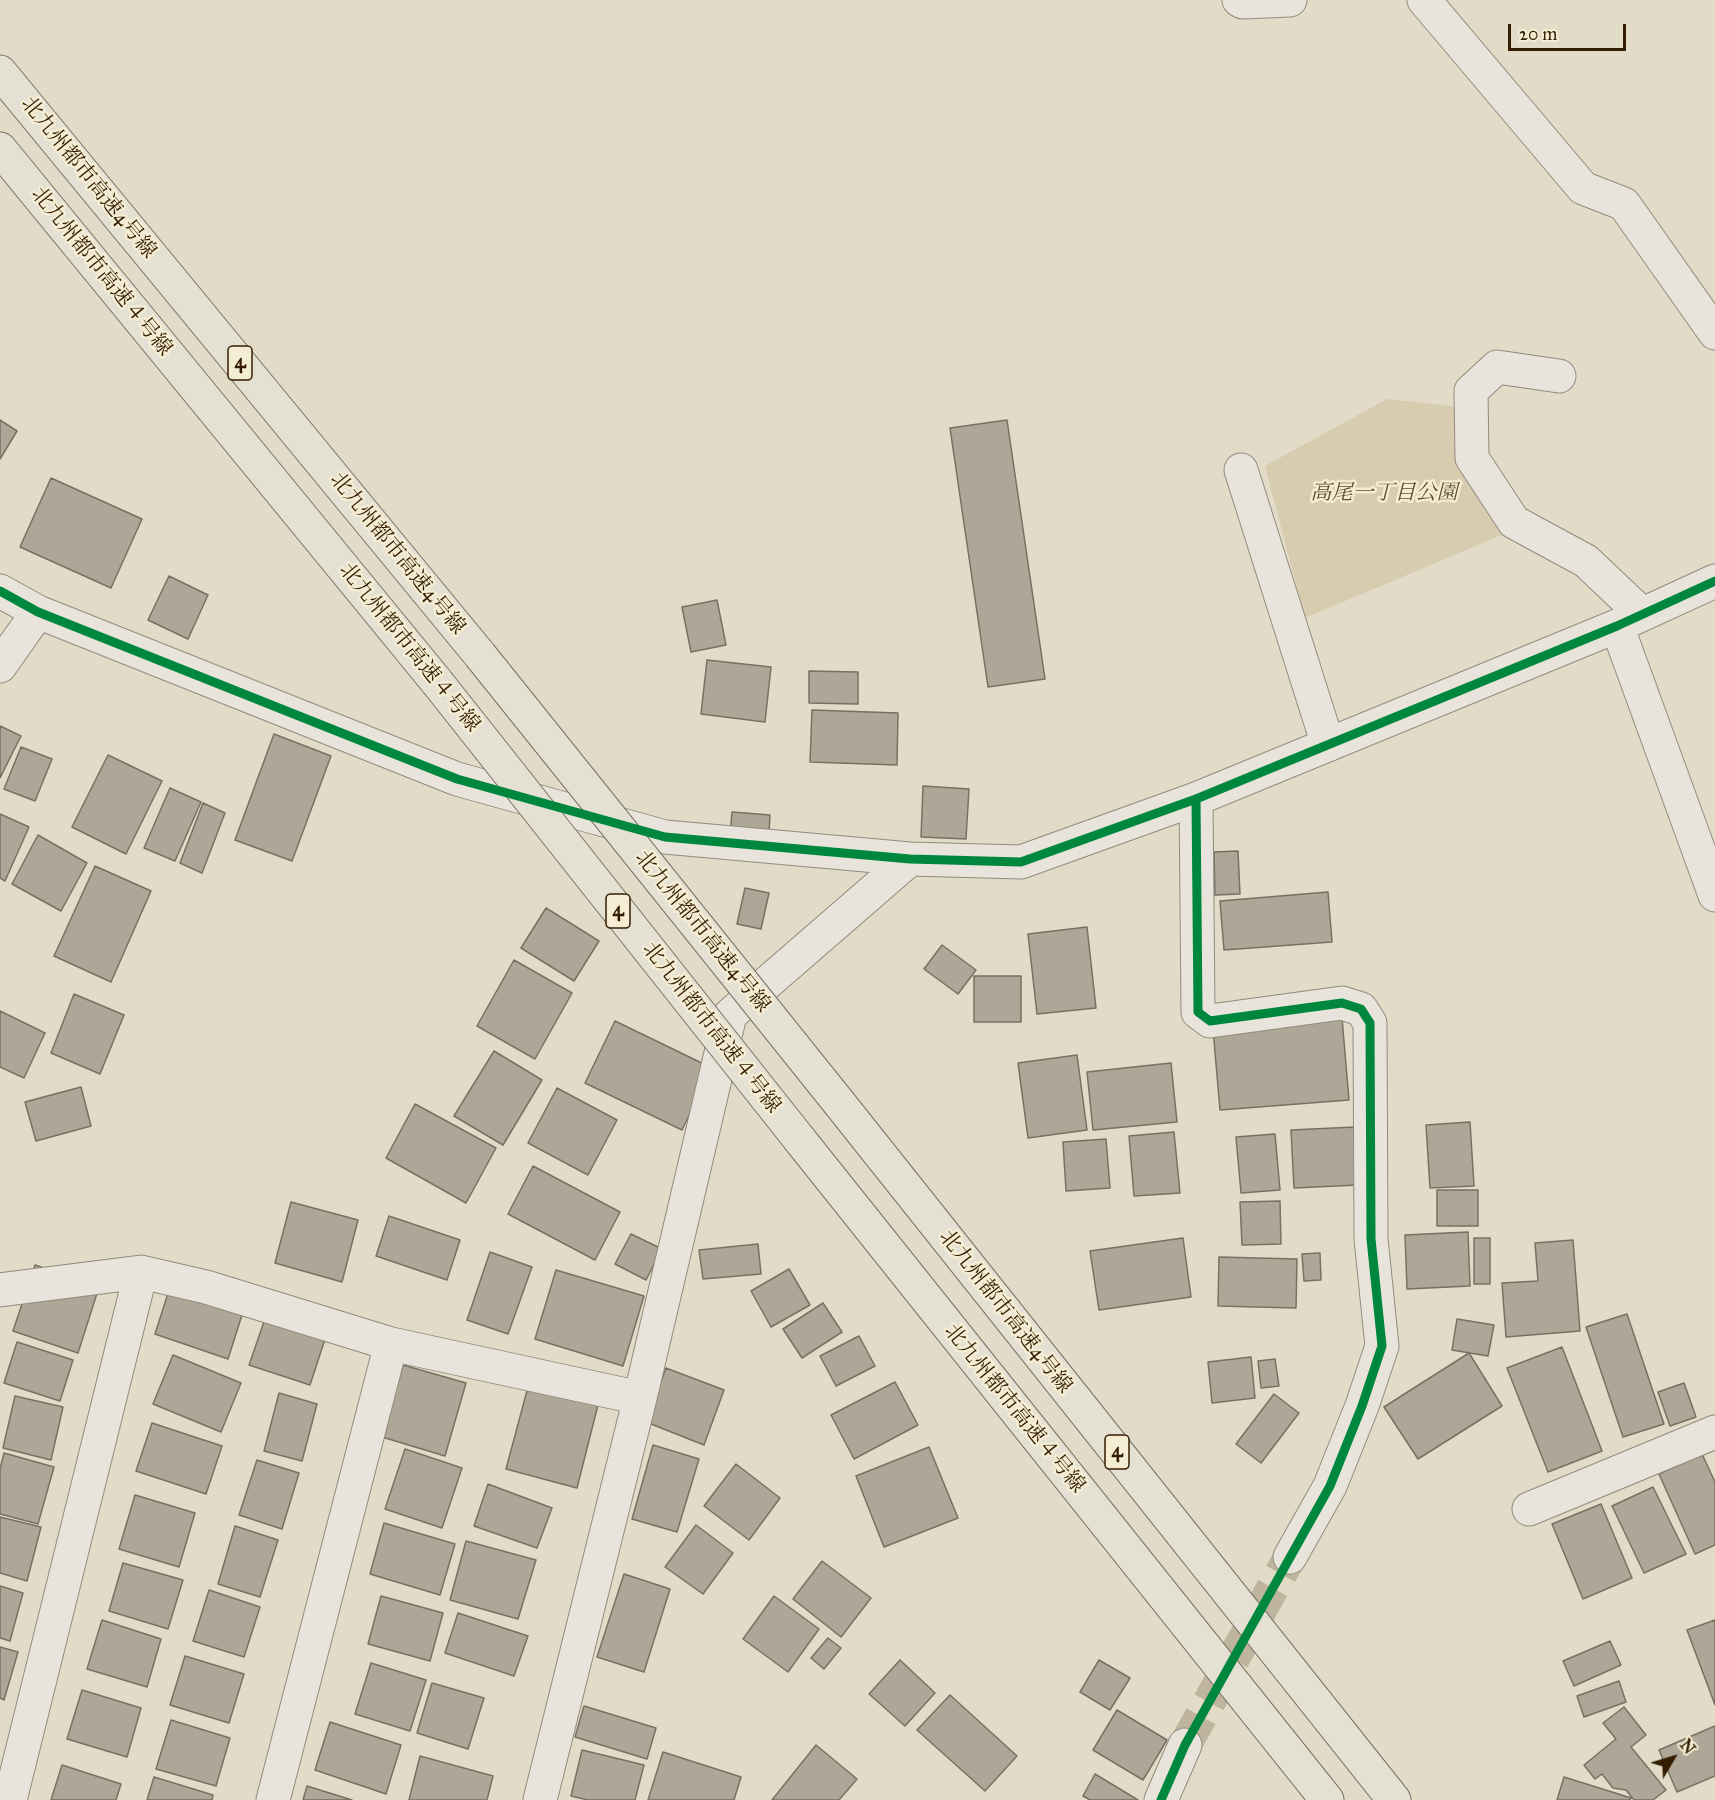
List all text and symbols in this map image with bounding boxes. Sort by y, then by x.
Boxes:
scale bar [1511,12,1630,50]
text: 20 m [1519,23,1557,45]
street label: 北九州都市高速4号線 [15,92,161,264]
street label: 北九州都市高速４号線 [25,182,177,362]
road number: 4 [228,346,252,380]
street label: 北九州都市高速4号線 [324,468,470,640]
park label: 高尾一丁目公園 [1311,481,1457,507]
street label: 北九州都市高速４号線 [333,558,485,738]
street label: 北九州都市高速4号線 [629,846,775,1018]
road number: 4 [606,894,630,928]
street label: 北九州都市高速４号線 [636,938,786,1118]
street label: 北九州都市高速4号線 [933,1225,1077,1399]
street label: 北九州都市高速４号線 [938,1319,1090,1499]
road number: 4 [1105,1435,1129,1469]
north arrow [1643,1728,1703,1788]
text: N [1676,1735,1699,1758]

